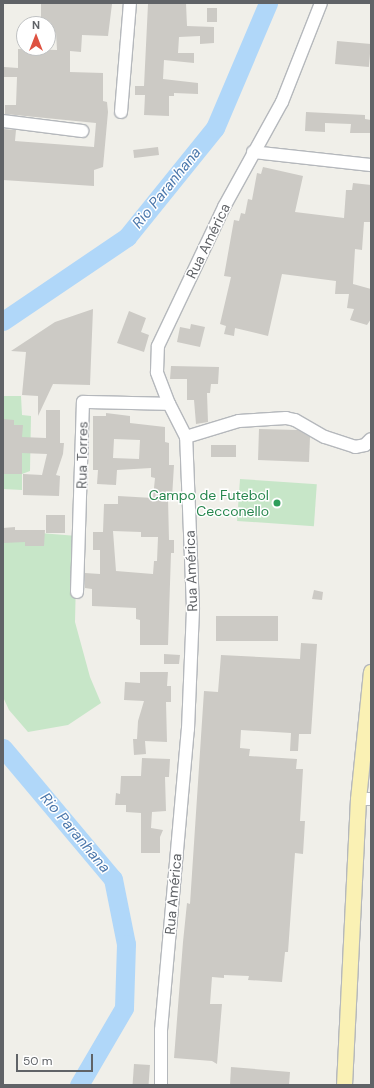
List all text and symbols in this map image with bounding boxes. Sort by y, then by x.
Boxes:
north arrow [16,16,56,56]
text: N [32,18,40,32]
water label: Rio Paranhana [129,144,205,232]
street label: Rua América [183,201,233,281]
street label: Rua Torres [73,421,91,489]
place label: Campo de Futebol Cecconello [149,487,269,520]
marker: Campo de Futebol Cecconello [272,498,282,508]
street label: Rua América [181,530,201,612]
water label: Rio Paranhana [36,789,114,877]
street label: Rua América [161,853,185,935]
scale bar [18,1046,95,1072]
text: 50 m [23,1053,52,1069]

